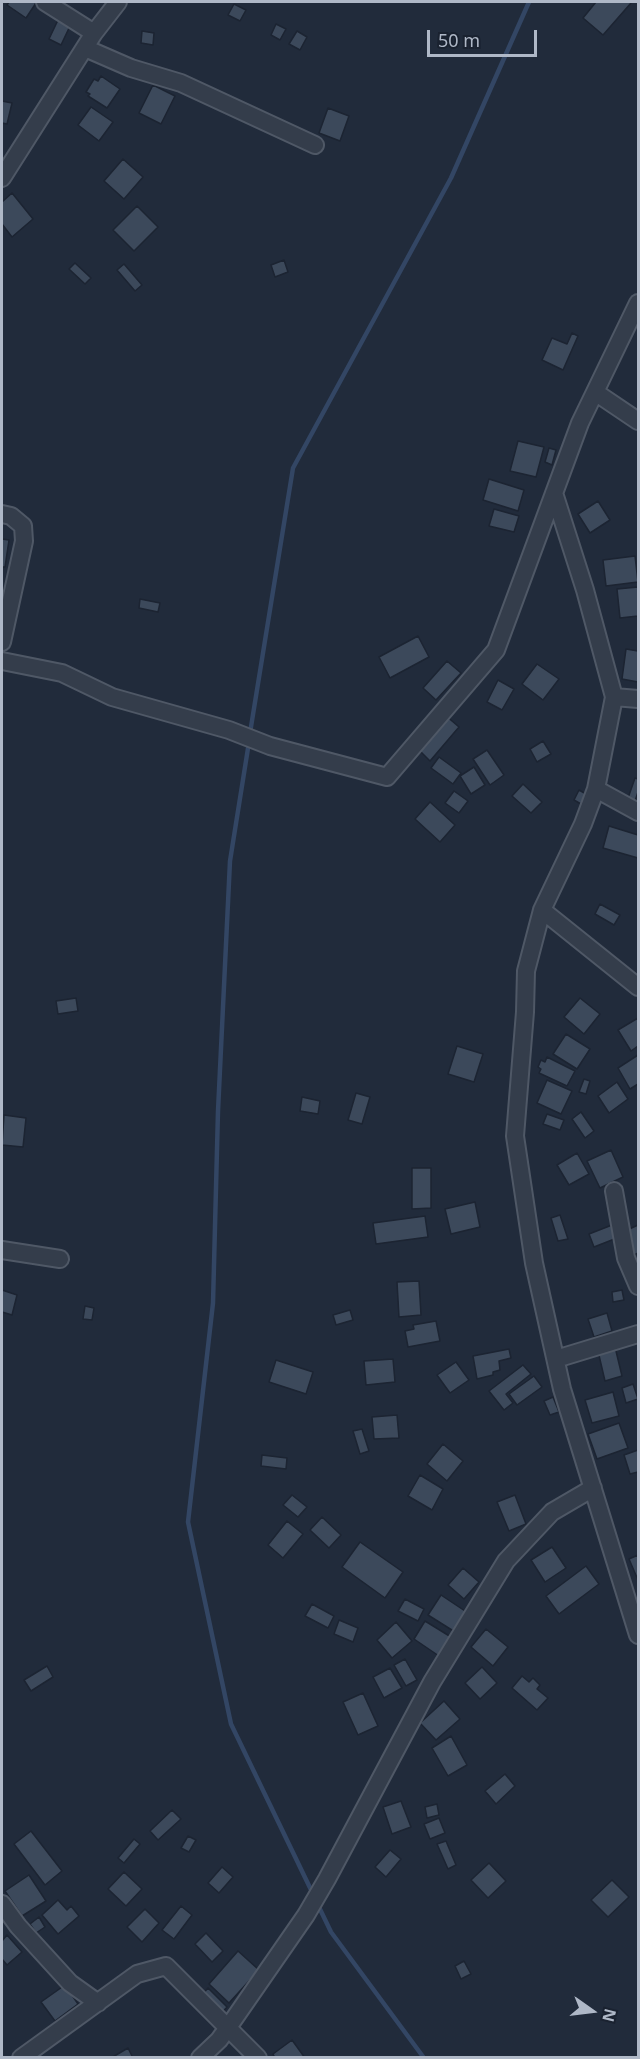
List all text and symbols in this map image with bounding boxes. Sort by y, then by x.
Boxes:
scale bar [430,18,540,56]
text: 50 m [438,28,480,52]
north arrow [562,1981,622,2041]
text: N [597,2006,622,2024]

